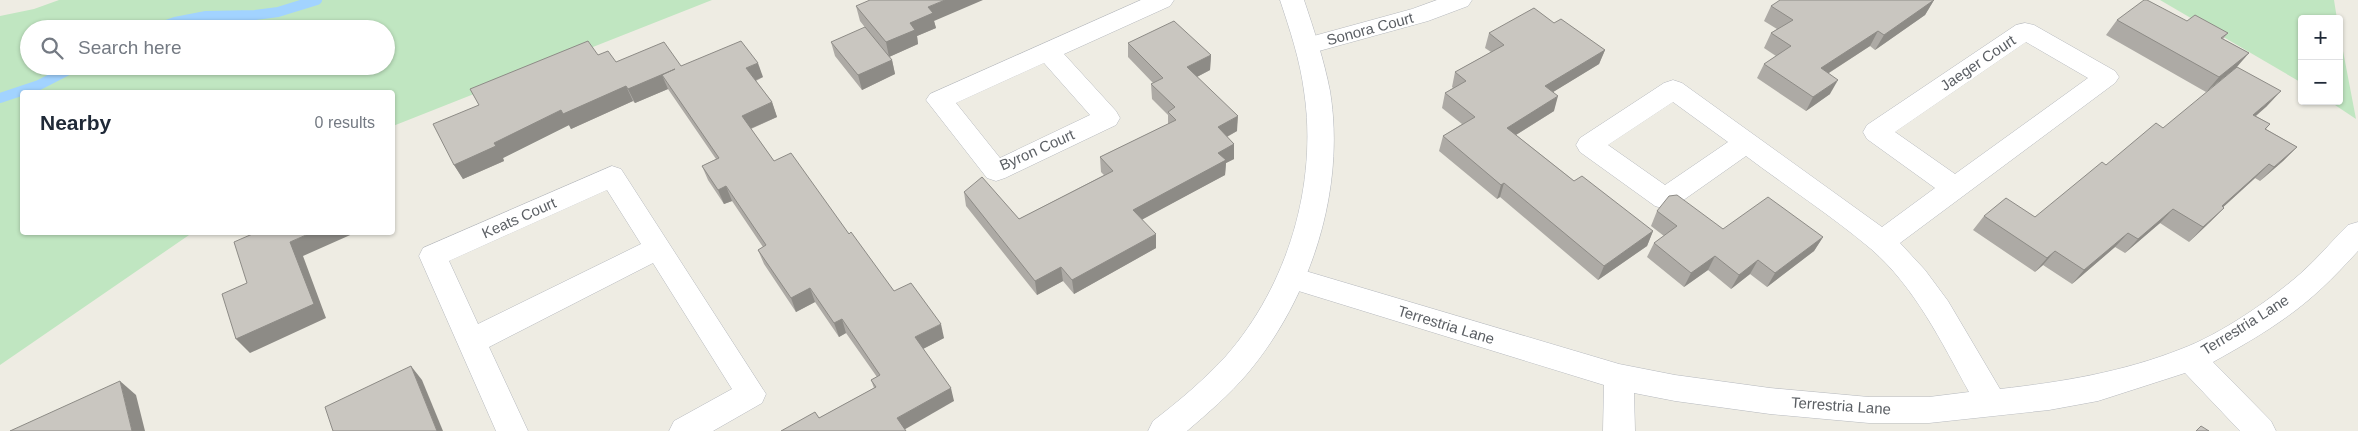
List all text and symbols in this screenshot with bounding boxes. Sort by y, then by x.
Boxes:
street label: Sonora Court [1325,9,1416,48]
map controls [2298,15,2343,105]
button: + [2298,15,2343,60]
search box [20,20,395,75]
street label: Jaeger Court [1937,31,2019,94]
icon: search [38,34,66,62]
text: Search here [78,37,182,58]
button: − [2298,60,2343,105]
text: Nearby [40,111,111,134]
text: 0 results [315,114,375,131]
street label: Byron Court [997,125,1078,174]
street label: Keats Court [479,193,559,241]
street label: Terrestria Lane [2198,291,2292,358]
street label: Terrestria Lane [1396,302,1496,347]
street label: Terrestria Lane [1791,394,1892,417]

